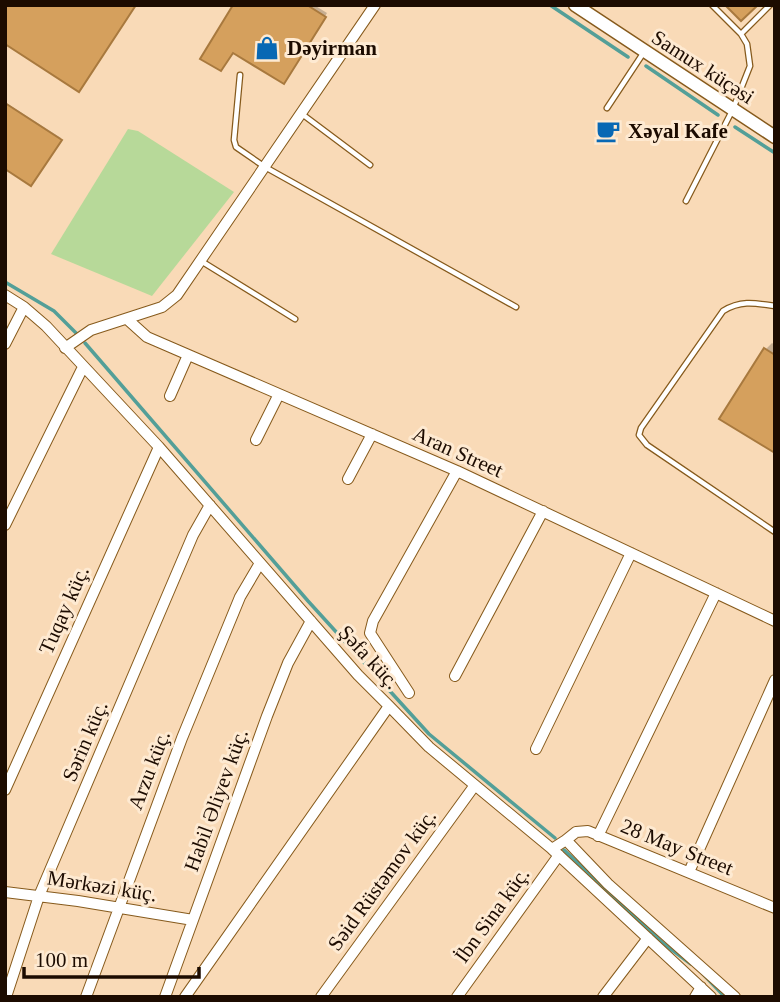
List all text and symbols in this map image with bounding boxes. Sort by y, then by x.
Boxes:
street label: Samux küçəsi [647,25,759,109]
shop icon: Dəyirman [253,34,281,62]
place label: Dəyirman [287,36,377,60]
cafe icon: Xəyal Kafe [594,117,622,145]
place label: Xəyal Kafe [628,119,728,143]
street label: Aran Street [409,421,507,483]
street label: Tuqay küç. [34,562,94,658]
street label: Şəfa küç. [334,620,404,694]
street label: Sərin küç. [57,697,113,785]
street label: Habil Əliyev küç. [179,725,253,875]
street label: Arzu küç. [123,727,175,813]
street label: Səid Rüstəmov küç. [323,805,441,955]
street label: 28 May Street [617,814,737,880]
street label: İbn Sina küç. [450,863,534,967]
street label: Mərkəzi küç. [45,865,159,907]
scale bar [24,936,200,980]
text: 100 m [35,948,88,972]

